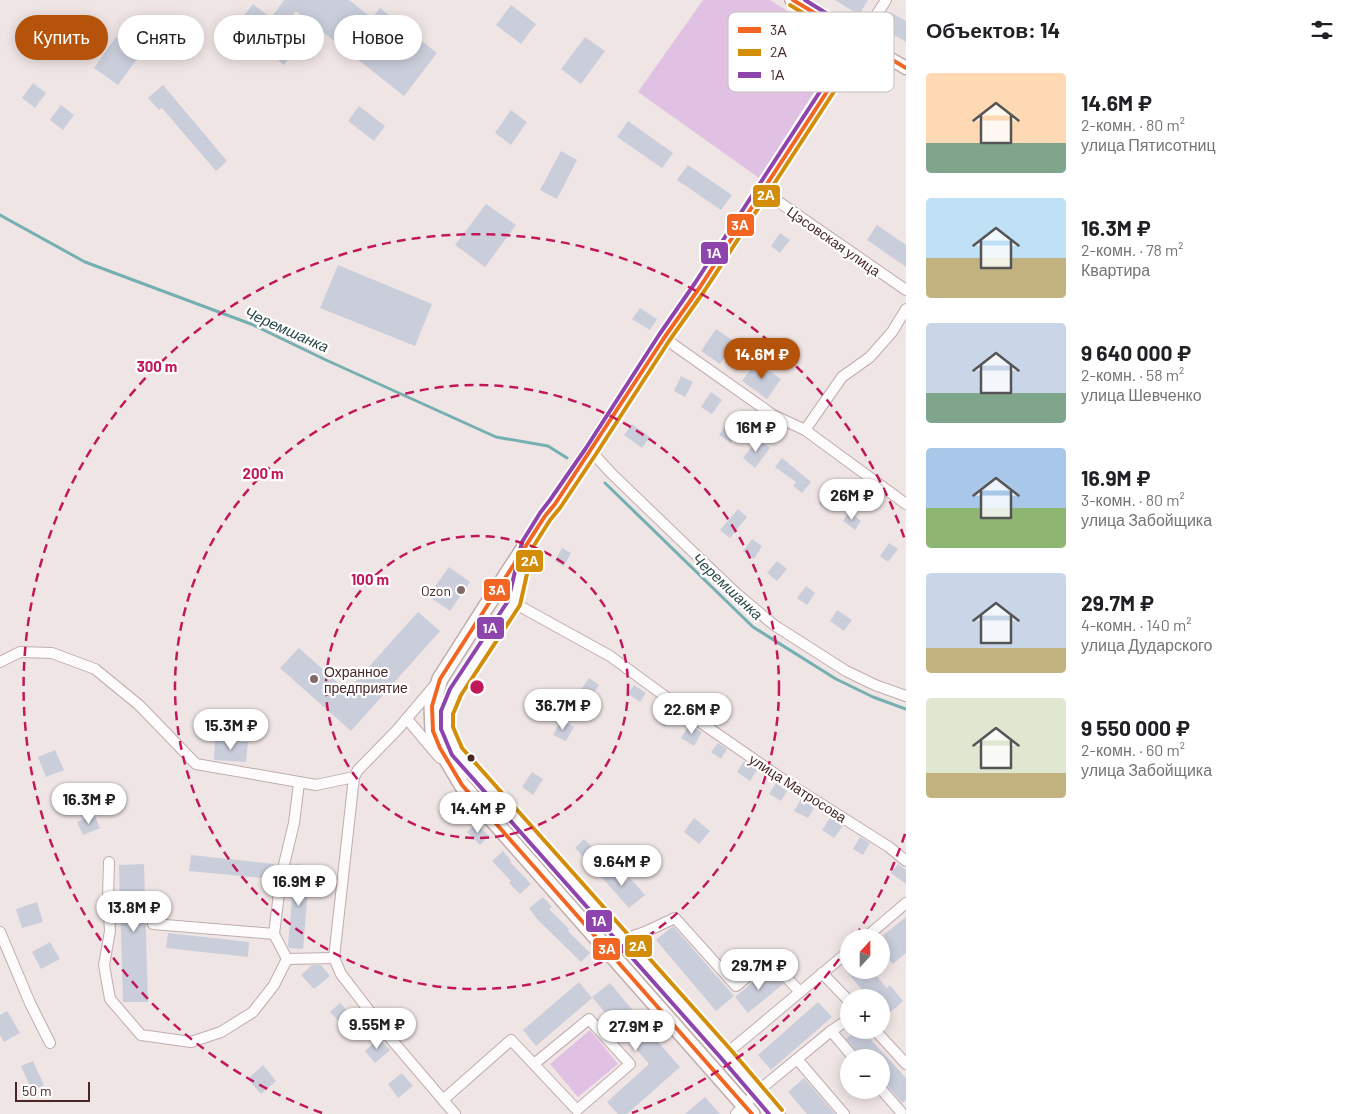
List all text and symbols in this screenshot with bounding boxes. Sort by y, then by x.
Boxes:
legend [728,12,894,92]
chip: Купить [15,15,108,60]
chip: Снять [118,15,204,60]
chip: Фильтры [214,15,324,60]
chip: Новое [334,15,422,60]
icon: filters [1308,16,1336,44]
text: Объектов: 14 [926,17,1060,42]
text: 3А [770,21,787,38]
text: 2А [770,43,788,60]
text: 1А [770,66,785,83]
text: 14.6M ₽ [1081,90,1152,115]
icon: home [966,93,1026,153]
text: 2-комн. · 80 m² [1081,115,1185,134]
text: улица Пятисотниц [1081,135,1216,154]
line badge: 2А [752,184,781,208]
text: 2А [757,186,775,203]
street label: Цэсовская улица [784,203,884,280]
line badge: 3А [726,213,755,237]
text: 16.3M ₽ [1081,215,1151,240]
text: 3А [731,216,749,233]
icon: home [966,218,1026,278]
text: 2-комн. · 78 m² [1081,240,1184,259]
line badge: 1А [700,241,729,265]
text: 1А [706,244,722,261]
text: Квартира [1081,260,1150,279]
water label: Черемшанка [242,303,332,355]
pin: 14.6M ₽ [716,338,808,380]
text: 9 640 000 ₽ [1081,340,1191,365]
icon: home [966,343,1026,403]
text: 14.6M ₽ [735,344,789,363]
text: 300 m [137,357,177,375]
text: 2-комн. · 58 m² [1081,365,1184,384]
text: улица Шевченко [1081,385,1202,404]
pin: 16M ₽ [721,410,791,453]
text: 16M ₽ [736,417,776,436]
text: 200 m [242,464,284,482]
text: 16.9M ₽ [1081,465,1150,490]
icon: home [966,468,1026,528]
pin: 26M ₽ [817,478,887,521]
text: 26M ₽ [830,485,874,504]
text: 3-комн. · 80 m² [1081,490,1185,509]
text: улица Забойщика [1081,510,1212,529]
line badge: 2А [515,549,544,573]
water label: Черемшанка [689,549,767,623]
text: 2А [521,552,539,569]
text: 100 m [351,570,389,588]
line badge: 3А [483,578,511,602]
text: 3А [488,581,506,598]
place label: Ozon [421,582,451,599]
marker: Ozon [455,584,467,596]
text: 29.7M ₽ [1081,590,1154,615]
icon: home [966,593,1026,653]
text: 4-комн. · 140 m² [1081,615,1191,634]
line badge: 1А [476,616,505,640]
text: 1А [482,619,498,636]
text: улица Дударского [1081,635,1212,654]
place label: Охранное предприятие [324,663,408,696]
marker: Охранное предприятие [308,673,320,685]
centre of rings [468,678,486,696]
pin: 36.7M ₽ [517,688,609,731]
pin: 22.6M ₽ [646,692,738,735]
text: 36.7M ₽ [535,695,591,714]
text: 22.6M ₽ [664,699,720,718]
pin: 15.3M ₽ [185,708,277,751]
text: 15.3M ₽ [204,715,258,734]
text: 9 550 000 ₽ [1081,715,1190,740]
icon: home [966,718,1026,778]
text: 2-комн. · 60 m² [1081,740,1185,759]
street label: улица Матросова [746,750,850,826]
unlabelled marker [466,753,476,763]
text: улица Забойщика [1081,760,1212,779]
pin: 16.3M ₽ [43,782,135,825]
text: 16.3M ₽ [62,789,116,808]
pin: 14.4M ₽ [432,792,524,834]
text: 14.4M ₽ [450,798,506,817]
pin: 9.64M ₽ [576,844,668,887]
text: 9.64M ₽ [594,851,650,870]
pin: 16.9M ₽ [253,864,345,907]
text: 16.9M ₽ [273,871,325,890]
pin: 13.8M ₽ [88,890,180,933]
text: 13.8M ₽ [107,897,161,916]
line badge: 1А [585,909,613,933]
text: 1А [591,912,607,929]
north arrow [840,929,890,979]
map controls [840,929,890,1099]
line badge: 2А [624,934,653,958]
line badge: 3А [592,937,621,961]
text: 2А [629,937,647,954]
text: 3А [598,940,616,957]
pin: 29.7M ₽ [713,948,805,991]
text: 29.7M ₽ [731,955,787,974]
button: + [840,989,890,1039]
pin: 9.55M ₽ [331,1008,423,1050]
pin: 27.9M ₽ [590,1010,682,1052]
text: 9.55M ₽ [349,1014,405,1033]
text: 27.9M ₽ [609,1016,663,1035]
button: − [840,1049,890,1099]
scale bar [15,1079,90,1102]
text: 50 m [22,1082,51,1099]

